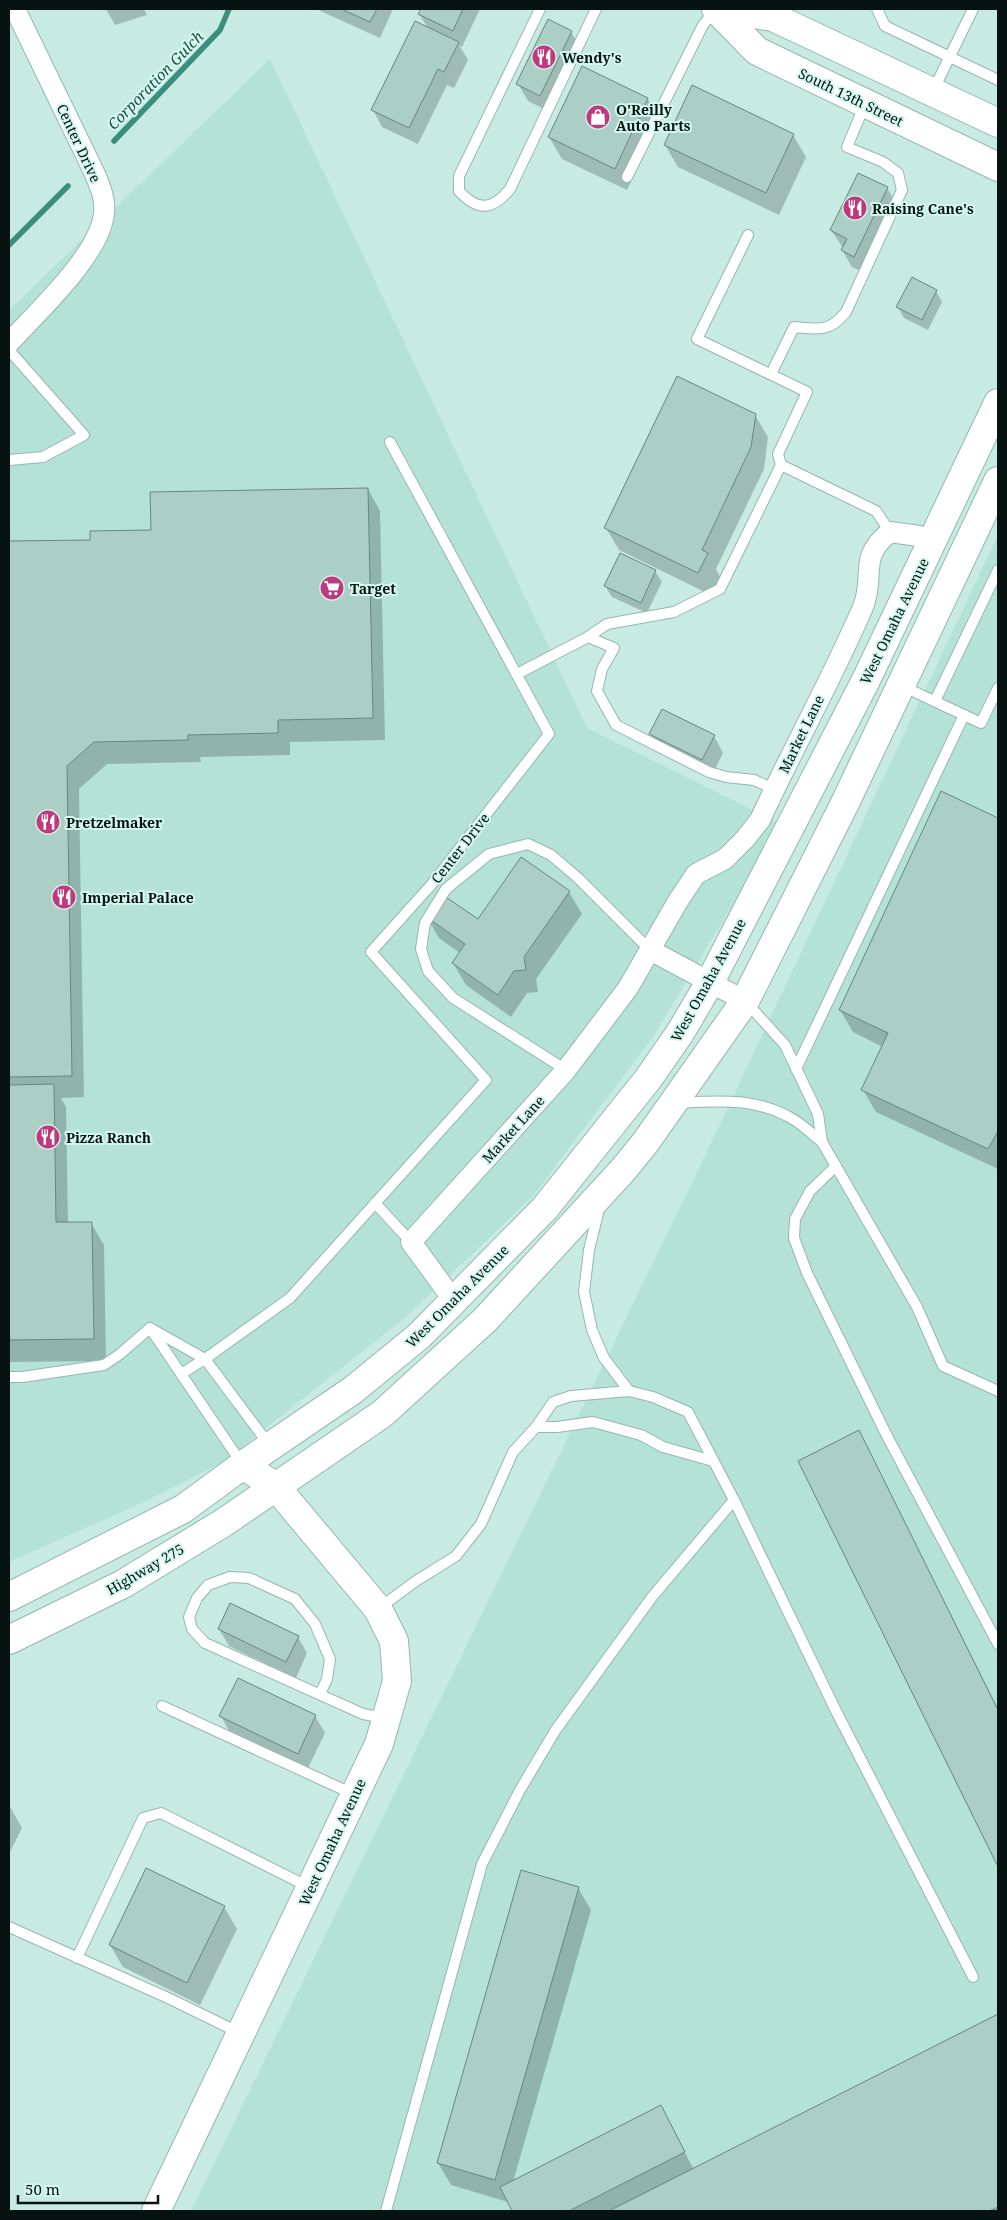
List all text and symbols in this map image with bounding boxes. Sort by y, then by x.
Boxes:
water label: Corporation Gulch [103,26,207,134]
restaurant icon: Wendy's [531,44,557,70]
place label: Wendy's [562,48,622,67]
street label: South 13th Street [796,63,907,131]
place label: O'Reilly Auto Parts [616,100,691,135]
street label: Center Drive [53,101,105,185]
shop icon: O'Reilly Auto Parts [585,104,611,130]
restaurant icon: Raising Cane's [842,195,868,221]
place label: Raising Cane's [872,199,974,218]
street label: West Omaha Avenue [855,555,933,687]
supermarket icon: Target [319,575,345,601]
place label: Target [350,579,396,598]
street label: Market Lane [774,692,828,776]
restaurant icon: Pretzelmaker [35,809,61,835]
street label: Center Drive [426,809,494,887]
place label: Pretzelmaker [66,813,163,832]
restaurant icon: Imperial Palace [51,884,77,910]
place label: Imperial Palace [82,888,194,907]
street label: West Omaha Avenue [666,915,750,1045]
street label: Market Lane [478,1091,548,1167]
restaurant icon: Pizza Ranch [35,1124,61,1150]
place label: Pizza Ranch [66,1128,151,1147]
street label: West Omaha Avenue [401,1240,513,1352]
street label: Highway 275 [103,1539,187,1599]
street label: West Omaha Avenue [294,1775,370,1909]
scale bar [18,2172,158,2204]
text: 50 m [25,2179,60,2199]

